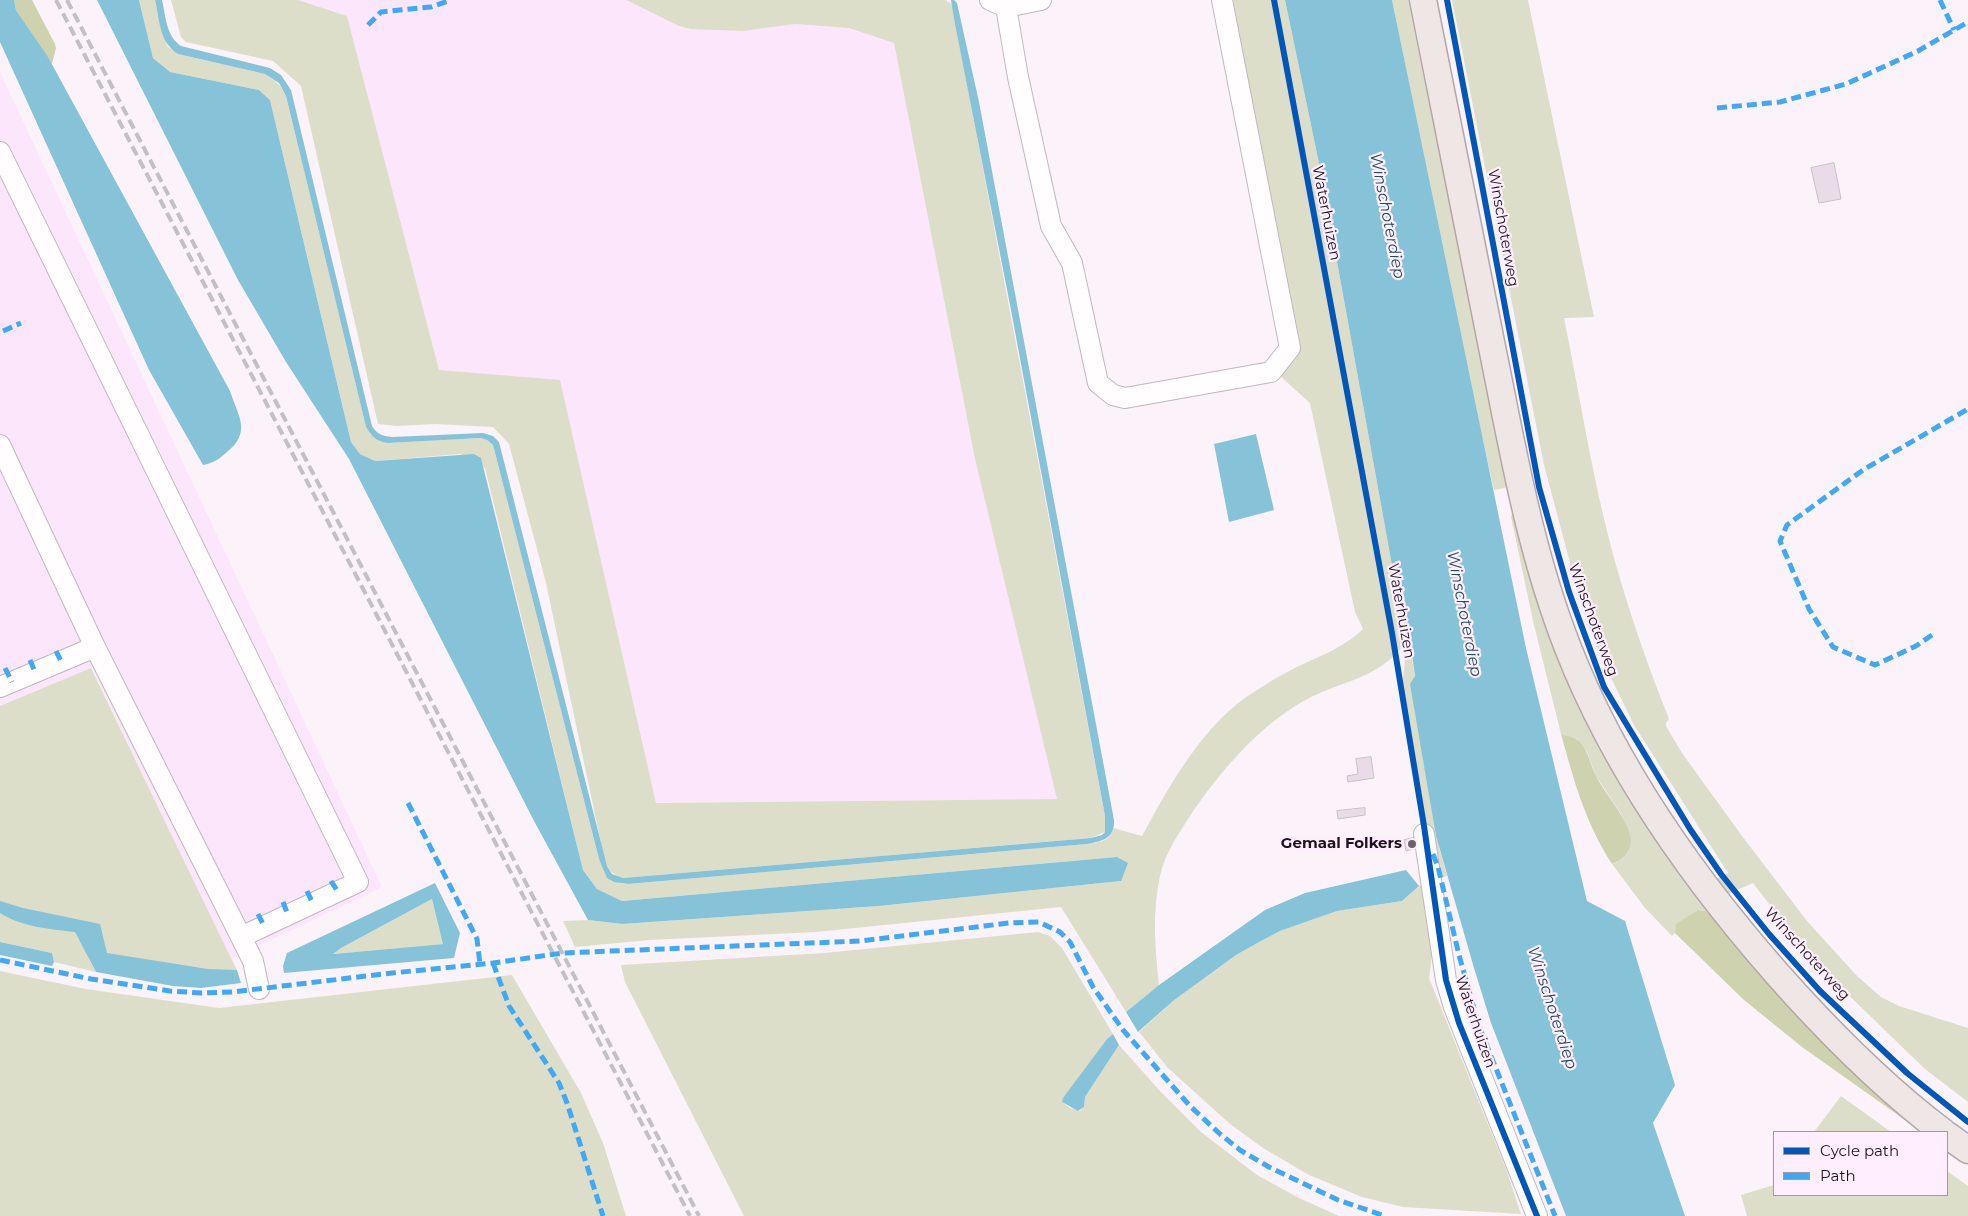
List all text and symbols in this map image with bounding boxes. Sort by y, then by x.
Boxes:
water label: Winschoterdiep [1365,152,1409,280]
street label: Waterhuizen [1308,164,1344,262]
street label: Winschoterweg [1484,168,1522,288]
water label: Winschoterdiep [1442,550,1486,678]
street label: Winschoterweg [1564,561,1622,679]
street label: Waterhuizen [1384,562,1418,660]
place label: Gemaal Folkers [1281,835,1402,853]
marker: Gemaal Folkers [1406,838,1418,850]
street label: Winschoterweg [1760,904,1854,1004]
water label: Winschoterdiep [1523,944,1581,1072]
street label: Waterhuizen [1451,973,1499,1071]
legend [1773,1131,1948,1196]
text: Cycle path [1820,1141,1899,1160]
text: Path [1820,1166,1856,1185]

